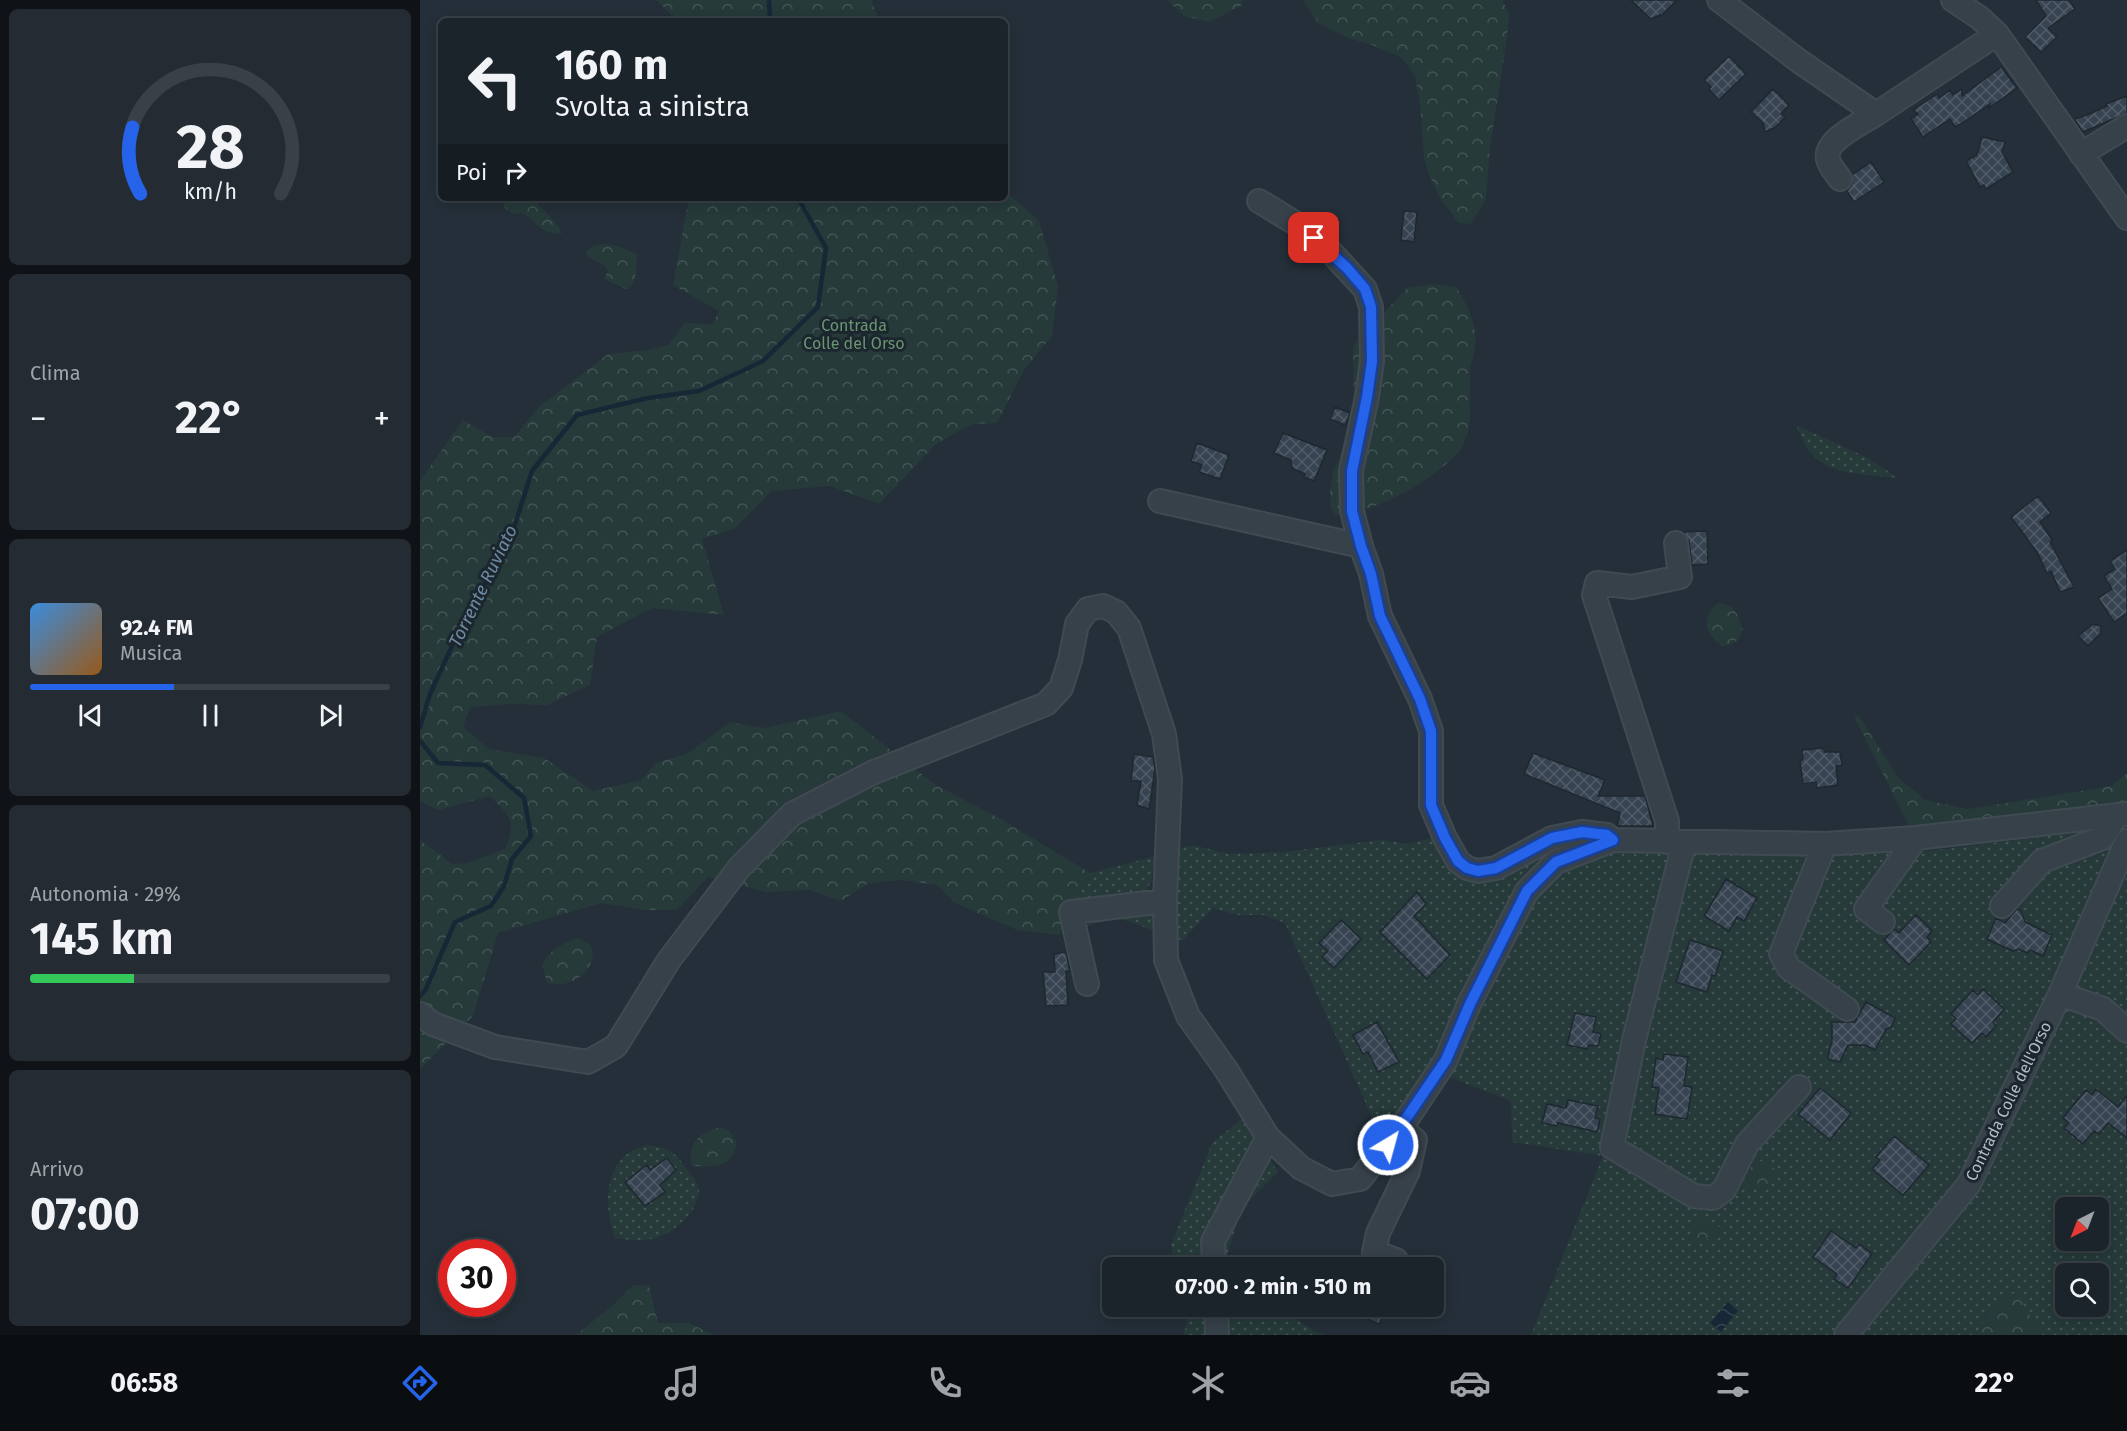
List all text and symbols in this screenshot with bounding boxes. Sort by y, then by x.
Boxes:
text: 160 m [555,40,668,90]
icon: left [456,42,534,120]
text: Svolta a sinistra [555,91,750,123]
text: 28 [176,110,244,185]
icon: right [499,156,532,189]
text: Poi [456,159,487,186]
text: km/h [183,179,237,205]
pin [1288,212,1339,263]
icon: arrive [1297,221,1330,254]
park label: Contrada Colle del Orso [803,316,905,353]
text: Clima [30,361,81,385]
text: 22° [175,391,245,445]
text: − [30,399,47,439]
text: + [374,399,390,439]
water label: Torrente Ruviato [444,521,522,651]
text: 92.4 FM [120,614,193,641]
text: Musica [120,641,182,665]
icon: previous [74,699,107,732]
icon: pause [194,699,227,732]
icon: next [314,699,347,732]
text: Autonomia · 29% [30,882,181,906]
text: 145 km [30,912,174,966]
street label: Contrada Colle dell'Orso [1962,1018,2055,1184]
position arrow [1356,1113,1420,1177]
text: Arrivo [30,1157,84,1181]
text: 07:00 [30,1187,140,1241]
north arrow [2055,1197,2109,1251]
map controls [2055,1197,2109,1317]
speed limit sign: 30 [438,1239,516,1317]
button: search [2055,1263,2109,1317]
text: 07:00 · 2 min · 510 m [1175,1273,1371,1300]
icon: directions [399,1362,441,1404]
icon: music [661,1362,703,1404]
icon: phone [924,1362,966,1404]
icon: climate [1187,1362,1229,1404]
icon: car [1449,1362,1491,1404]
icon: filters [1712,1362,1754,1404]
text: 06:58 [110,1367,178,1399]
text: 22° [1975,1367,2017,1399]

